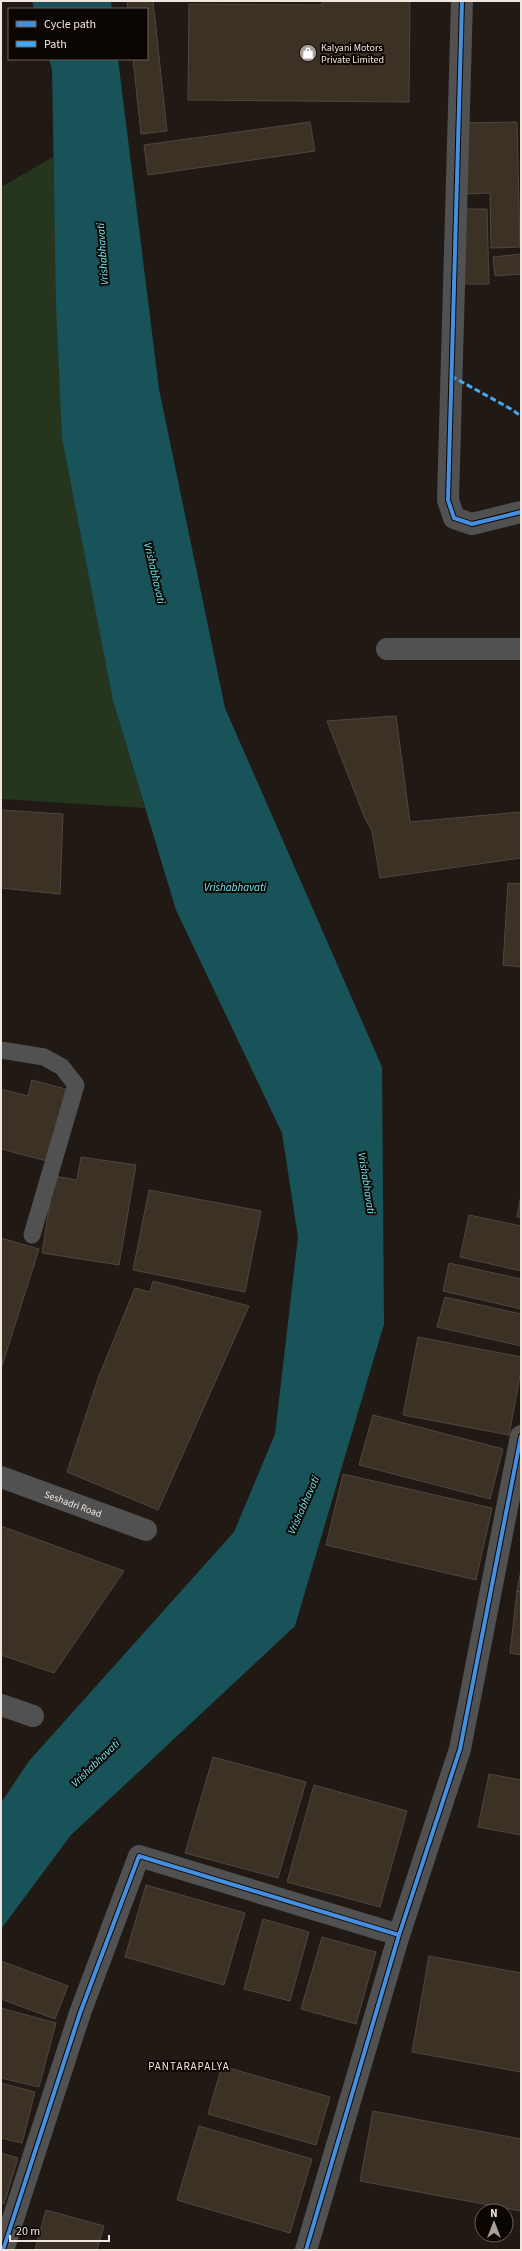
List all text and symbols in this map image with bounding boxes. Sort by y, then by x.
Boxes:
legend [8,8,148,60]
text: Cycle path [44,16,96,33]
text: Path [44,36,67,53]
place label: Kalyani Motors Private Limited [321,41,384,67]
shop icon: Kalyani Motors Private Limited [298,43,318,63]
water label: Vrishabhavati [93,222,112,286]
water label: Vrishabhavati [140,541,169,605]
water label: Vrishabhavati [204,880,266,895]
water label: Vrishabhavati [354,1151,379,1215]
water label: Vrishabhavati [284,1473,323,1537]
street label: Seshadri Road [42,1487,104,1521]
water label: Vrishabhavati [68,1736,123,1790]
district label: PANTARAPALYA [148,2059,230,2074]
north arrow [474,2203,514,2243]
text: N [490,2206,498,2221]
scale bar [10,2217,109,2243]
text: 20 m [16,2223,40,2240]

